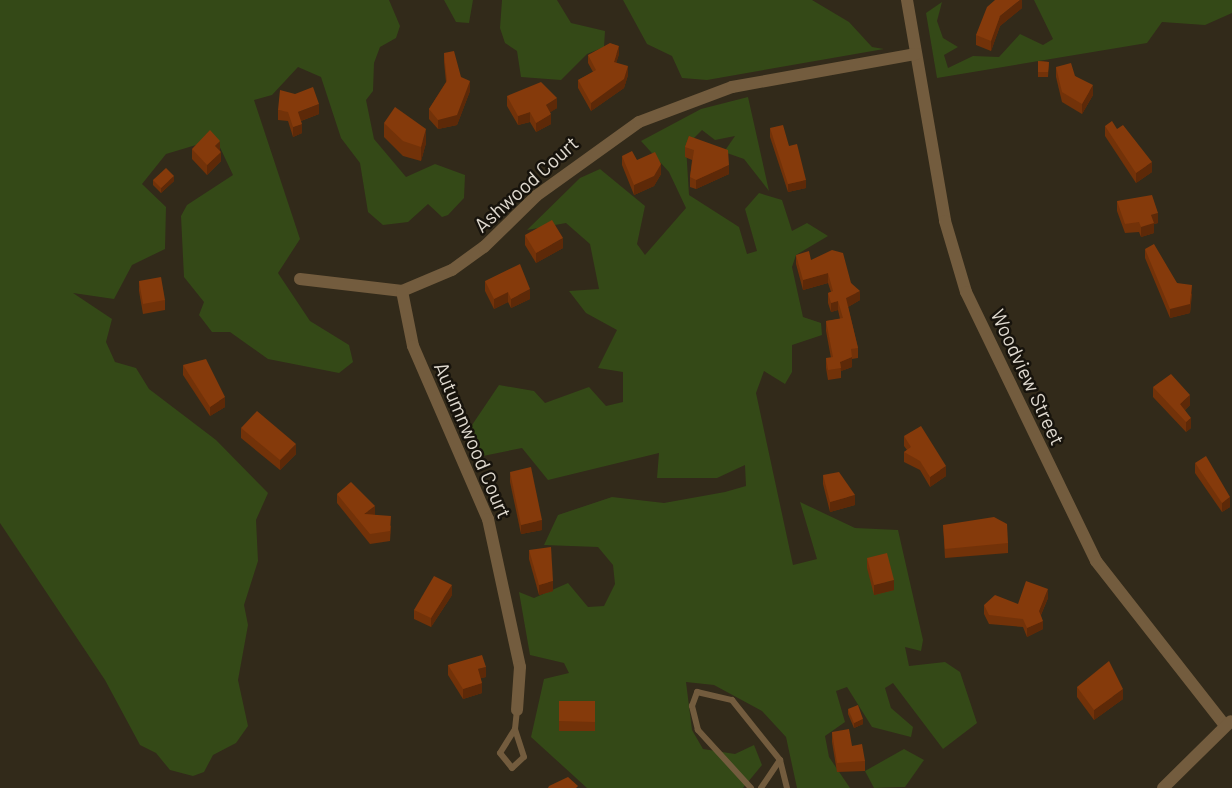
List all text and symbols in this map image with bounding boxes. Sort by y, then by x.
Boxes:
street label: Ashwood Court [469,131,583,237]
street label: Woodview Street [986,305,1070,449]
street label: Autumnwood Court [429,358,517,522]

